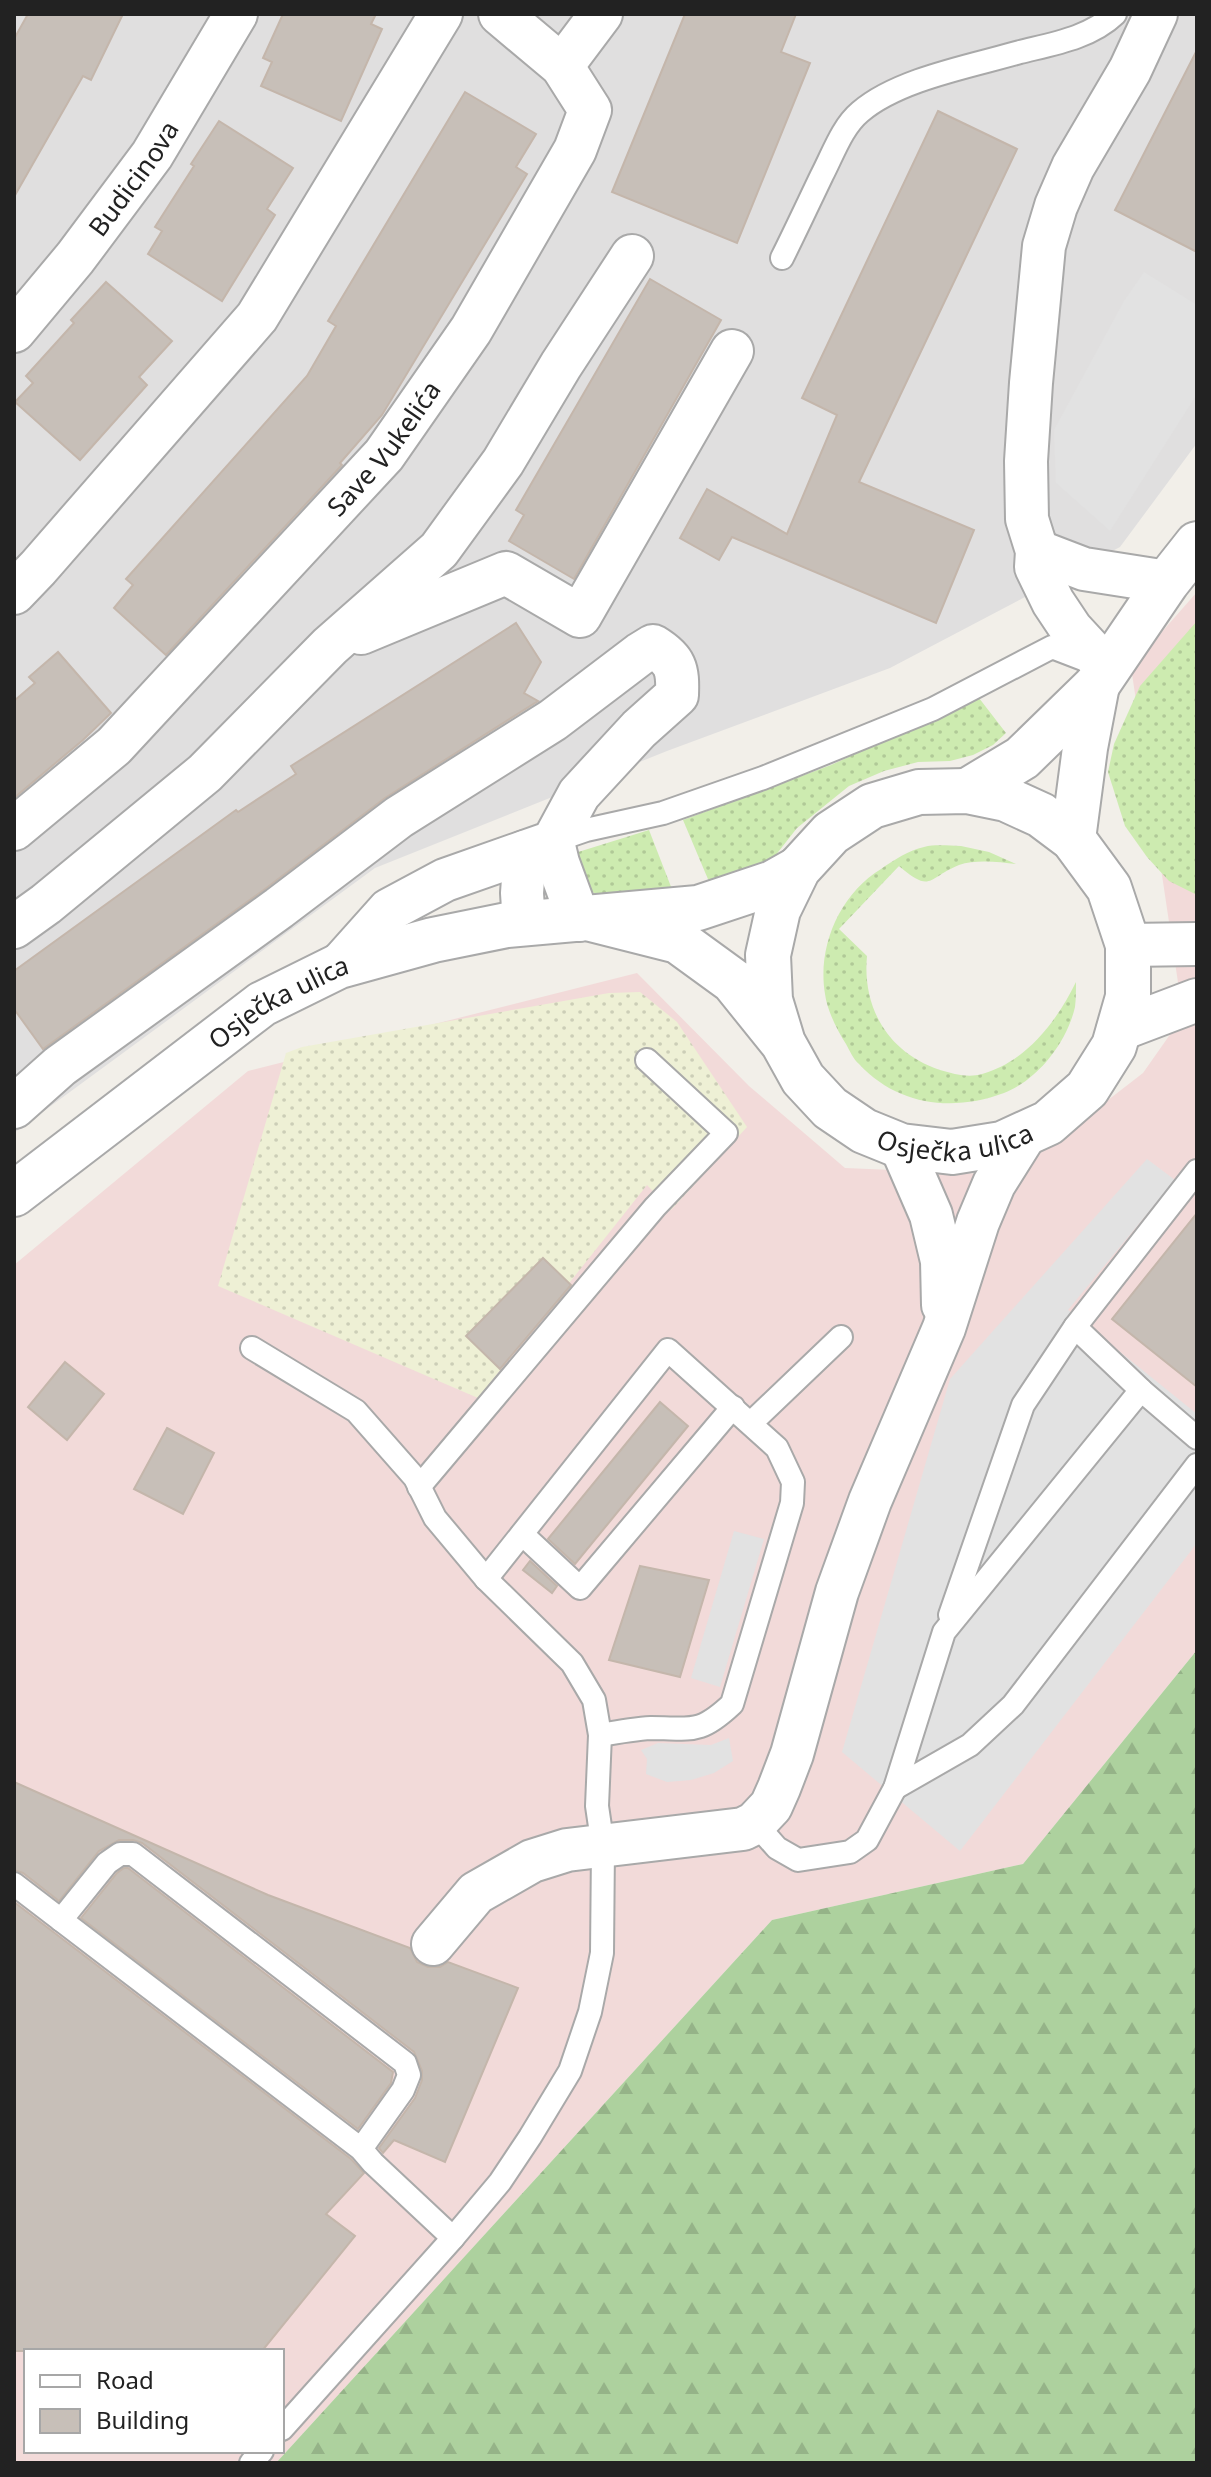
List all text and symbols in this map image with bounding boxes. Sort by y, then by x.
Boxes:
street label: Budicinova [80,114,187,243]
street label: Save Vukelića [318,373,449,524]
street label: Osječka ulica [201,946,352,1057]
street label: Osječka ulica [872,1114,1039,1170]
legend [24,2349,284,2453]
text: Road [96,2363,154,2396]
text: Building [96,2403,189,2436]

